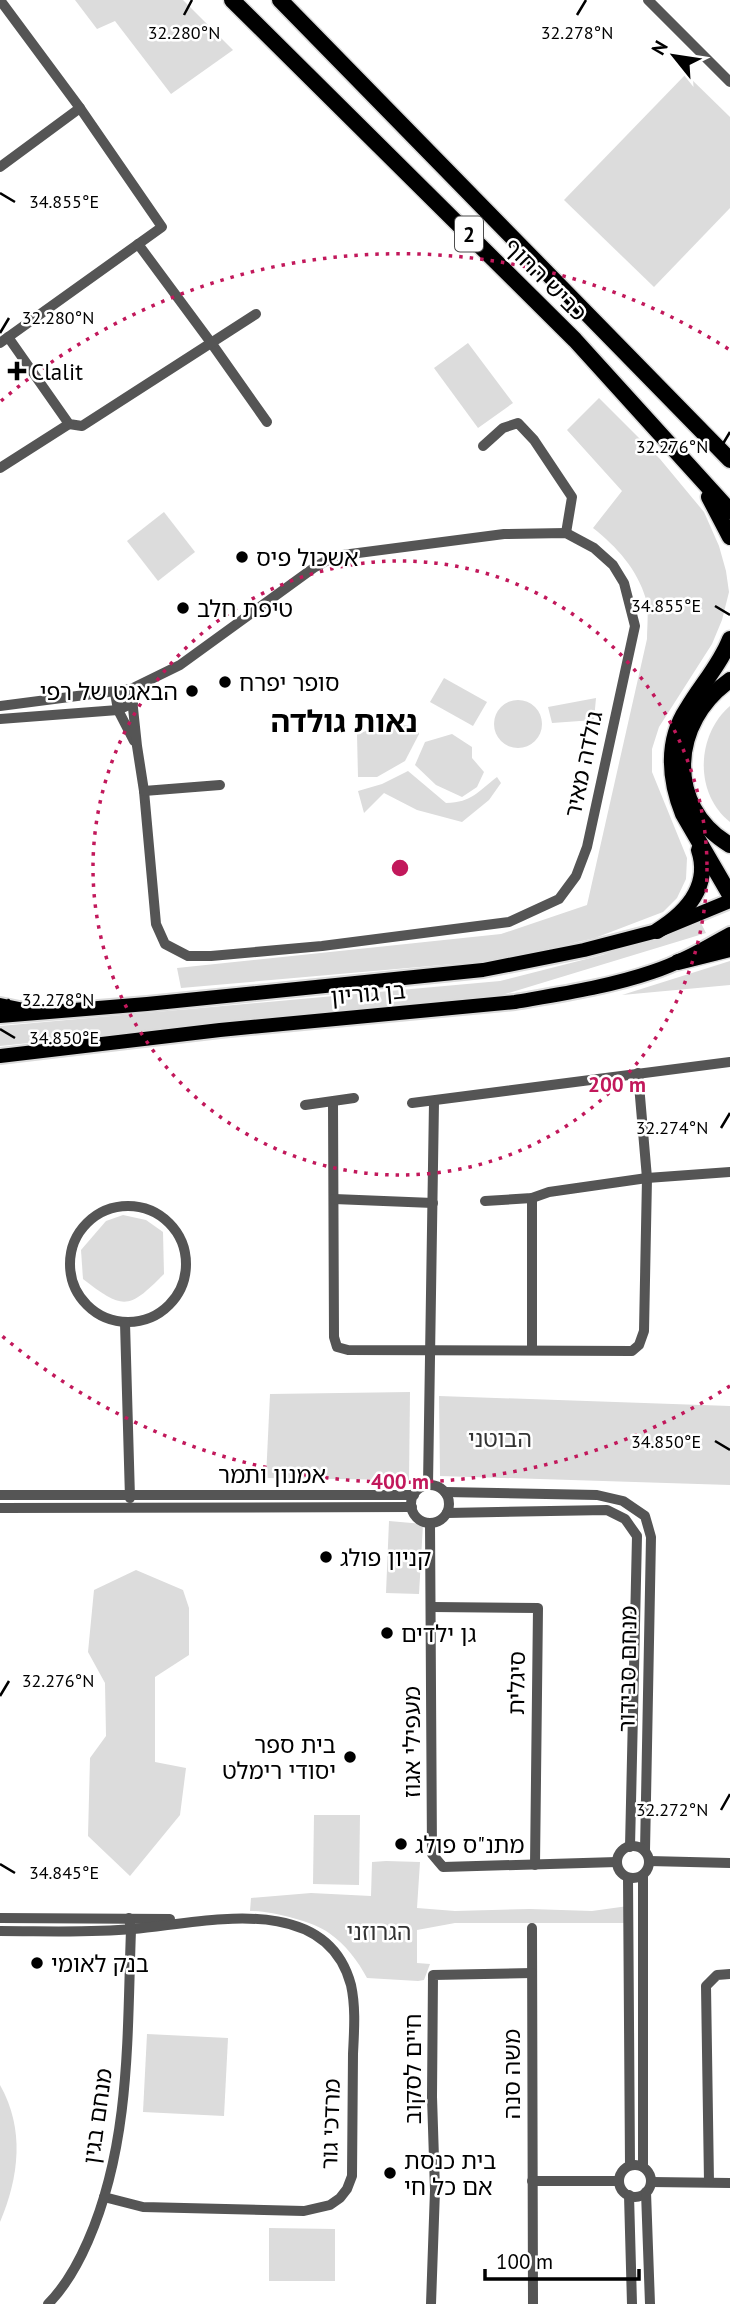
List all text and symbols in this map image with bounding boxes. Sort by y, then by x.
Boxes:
text: 32.280°N [148,21,220,44]
text: 32.278°N [541,21,613,44]
north arrow [639,21,709,91]
text: N [646,36,673,59]
text: 34.855°E [29,190,99,213]
road number: 2 [455,216,483,252]
street label: כביש החוף [498,231,594,327]
text: 32.280°N [22,306,94,329]
place label: Clalit [31,357,83,386]
marker: Clalit [9,363,25,379]
text: 32.276°N [636,435,708,458]
place label: אשכול פיס [256,543,358,572]
marker: אשכול פיס [234,549,250,565]
place label: טיפת חלב [197,594,293,623]
text: 34.855°E [631,594,701,617]
marker: טיפת חלב [175,600,191,616]
place label: סופר יפרח [239,668,340,697]
marker: סופר יפרח [217,674,233,690]
place label: הבאגט של רפי [40,677,178,706]
marker: הבאגט של רפי [184,683,200,699]
district label: נאות גולדה [270,701,418,740]
street label: גולדה מאיר [558,708,608,820]
centre of rings [388,856,412,880]
street label: בן גוריון [329,975,407,1011]
text: 32.278°N [22,988,94,1011]
text: 34.850°E [29,1026,99,1049]
text: 200 m [588,1071,646,1098]
text: 32.274°N [636,1116,708,1139]
park label: הבוטני [468,1424,532,1453]
text: 34.850°E [631,1430,701,1453]
street label: אמנון ותמר [218,1460,326,1489]
text: 400 m [371,1468,429,1495]
place label: קניון פולג [340,1543,432,1572]
marker: קניון פולג [318,1549,334,1565]
street label: מנחם סבידור [611,1605,643,1733]
place label: גן ילדים [401,1619,477,1648]
marker: גן ילדים [379,1625,395,1641]
street label: סיגלית [501,1651,531,1715]
text: 32.276°N [22,1669,94,1692]
street label: מעפילי אגוז [397,1686,426,1798]
place label: בית ספר יסודי רימלט [222,1730,336,1785]
marker: בית ספר יסודי רימלט [342,1749,358,1765]
text: 32.272°N [636,1798,708,1821]
place label: מתנ"ס פולג [415,1830,525,1859]
marker: מתנ"ס פולג [393,1836,409,1852]
text: 34.845°E [29,1861,99,1884]
park label: הגרוזני [347,1917,411,1946]
place label: בנק לאומי [51,1949,149,1978]
marker: בנק לאומי [29,1955,45,1971]
street label: חיים לסקוב [398,2014,427,2124]
street label: משה סנה [497,2029,526,2119]
street label: מנחם בגין [76,2066,118,2166]
street label: מרדכי גור [314,2078,346,2170]
place label: בית כנסת אם כל חי [404,2146,496,2201]
marker: בית כנסת אם כל חי [382,2165,398,2181]
scale bar [485,2238,639,2282]
text: 100 m [496,2248,553,2275]

